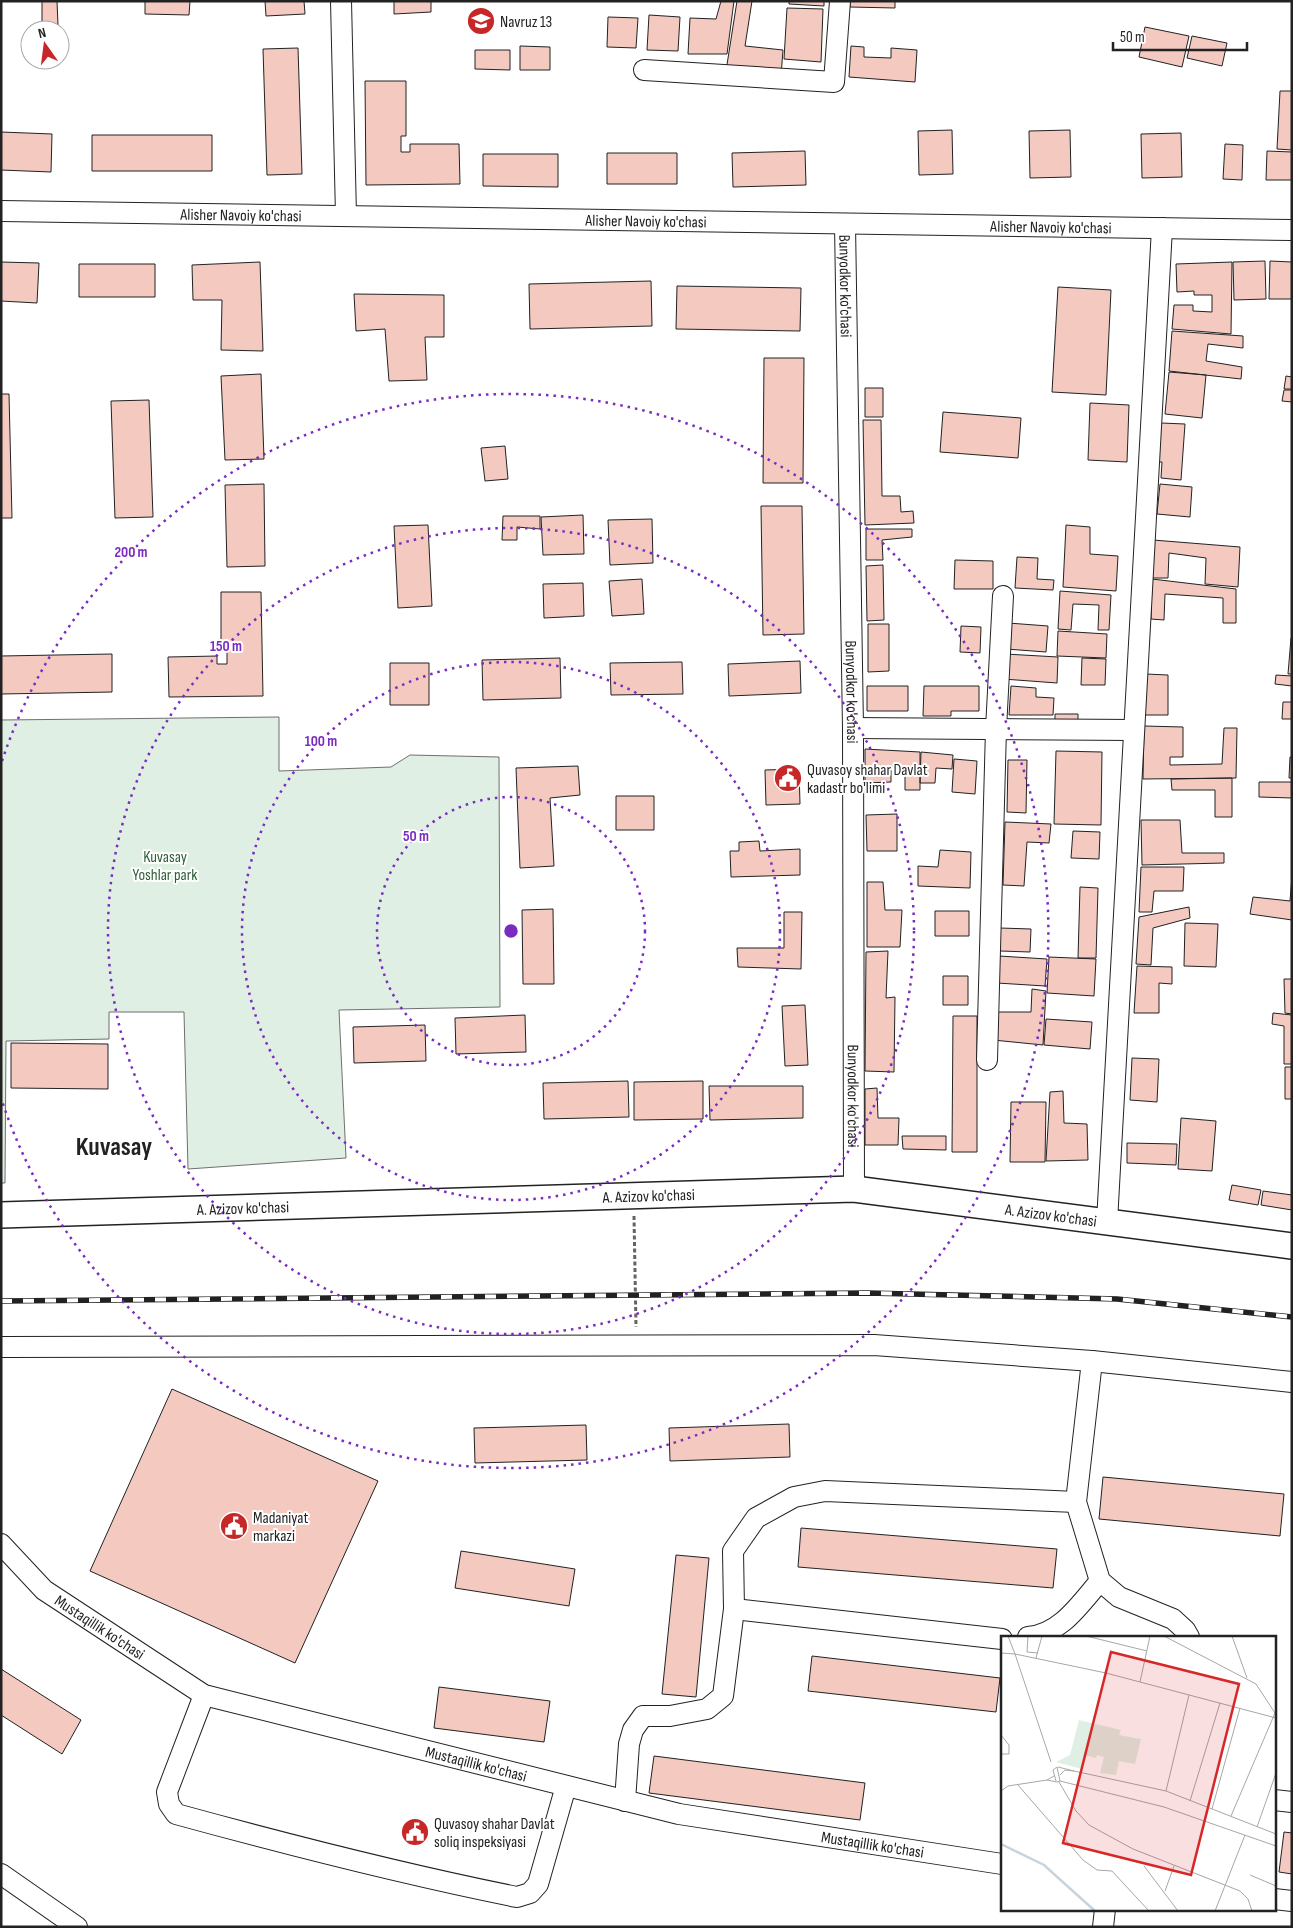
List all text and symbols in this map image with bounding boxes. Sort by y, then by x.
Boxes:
school or university icon: Navruz 13 [466,6,496,36]
place label: Navruz 13 [500,13,552,32]
north arrow [20,20,70,70]
scale bar [1113,20,1247,52]
text: N [36,24,48,42]
text: 50 m [1120,28,1145,47]
street label: Alisher Navoiy ko'chasi [179,206,302,226]
street label: Alisher Navoiy ko'chasi [584,212,707,232]
street label: Alisher Navoiy ko'chasi [989,218,1112,238]
street label: Bunyodkor ko'chasi [834,234,855,338]
text: 200 m [114,543,148,562]
text: 150 m [210,637,242,656]
street label: Bunyodkor ko'chasi [841,640,861,743]
text: 100 m [305,732,337,751]
place label: Quvasoy shahar Davlat kadastr bo'limi [807,761,928,798]
public building icon: Quvasoy shahar Davlat kadastr bo'limi [773,763,803,793]
text: 50 m [403,827,429,846]
park label: Kuvasay Yoshlar park [133,848,197,885]
centre of rings [502,922,520,940]
street label: Bunyodkor ko'chasi [843,1044,862,1147]
district label: Kuvasay [76,1132,152,1163]
street label: A. Azizov ko'chasi [601,1186,695,1208]
street label: A. Azizov ko'chasi [196,1198,289,1220]
street label: A. Azizov ko'chasi [1003,1201,1098,1231]
place label: Madaniyat markazi [253,1509,308,1546]
public building icon: Madaniyat markazi [219,1511,249,1541]
street label: Mustaqillik ko'chasi [51,1592,148,1664]
inset map [1001,1636,1276,1910]
street label: Mustaqillik ko'chasi [423,1743,529,1786]
place label: Quvasoy shahar Davlat soliq inspeksiyasi [434,1815,555,1852]
public building icon: Quvasoy shahar Davlat soliq inspeksiyasi [400,1817,430,1847]
street label: Mustaqillik ko'chasi [820,1828,925,1863]

